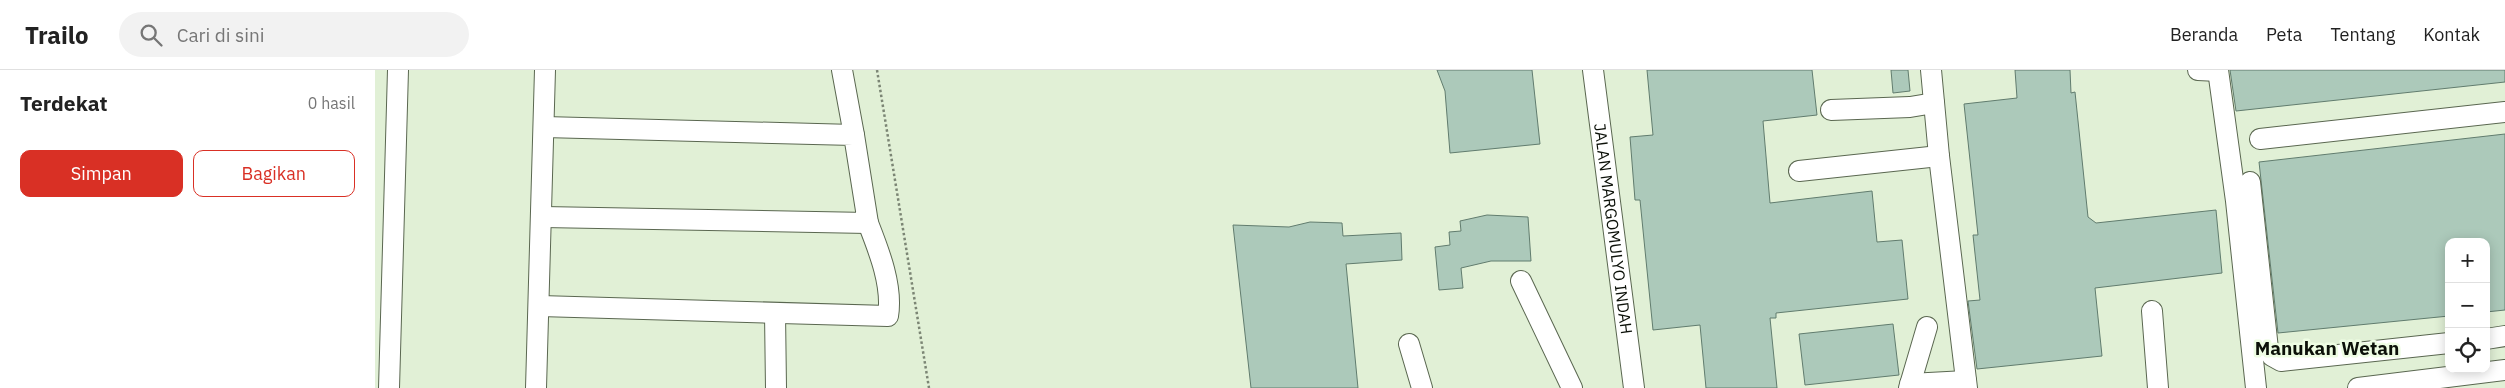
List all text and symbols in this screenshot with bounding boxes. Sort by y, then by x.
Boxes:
search box [119,12,469,57]
text: Trailo [25,19,89,51]
icon: search [137,21,165,49]
text: Cari di sini [177,23,265,47]
text: Beranda [2170,23,2238,46]
text: Peta [2266,23,2302,46]
text: Tentang [2330,23,2395,46]
text: Kontak [2423,23,2480,46]
text: Terdekat [20,89,108,117]
text: 0 hasil [308,93,355,113]
street label: JALAN MARGOMULYO INDAH [1590,122,1637,335]
button: Simpan [20,150,183,197]
button: Bagikan [193,150,355,197]
map controls [2445,238,2490,373]
button: + [2445,238,2490,283]
button: − [2445,283,2490,328]
button: locate [2445,328,2490,373]
district label: Manukan Wetan [2255,336,2399,360]

